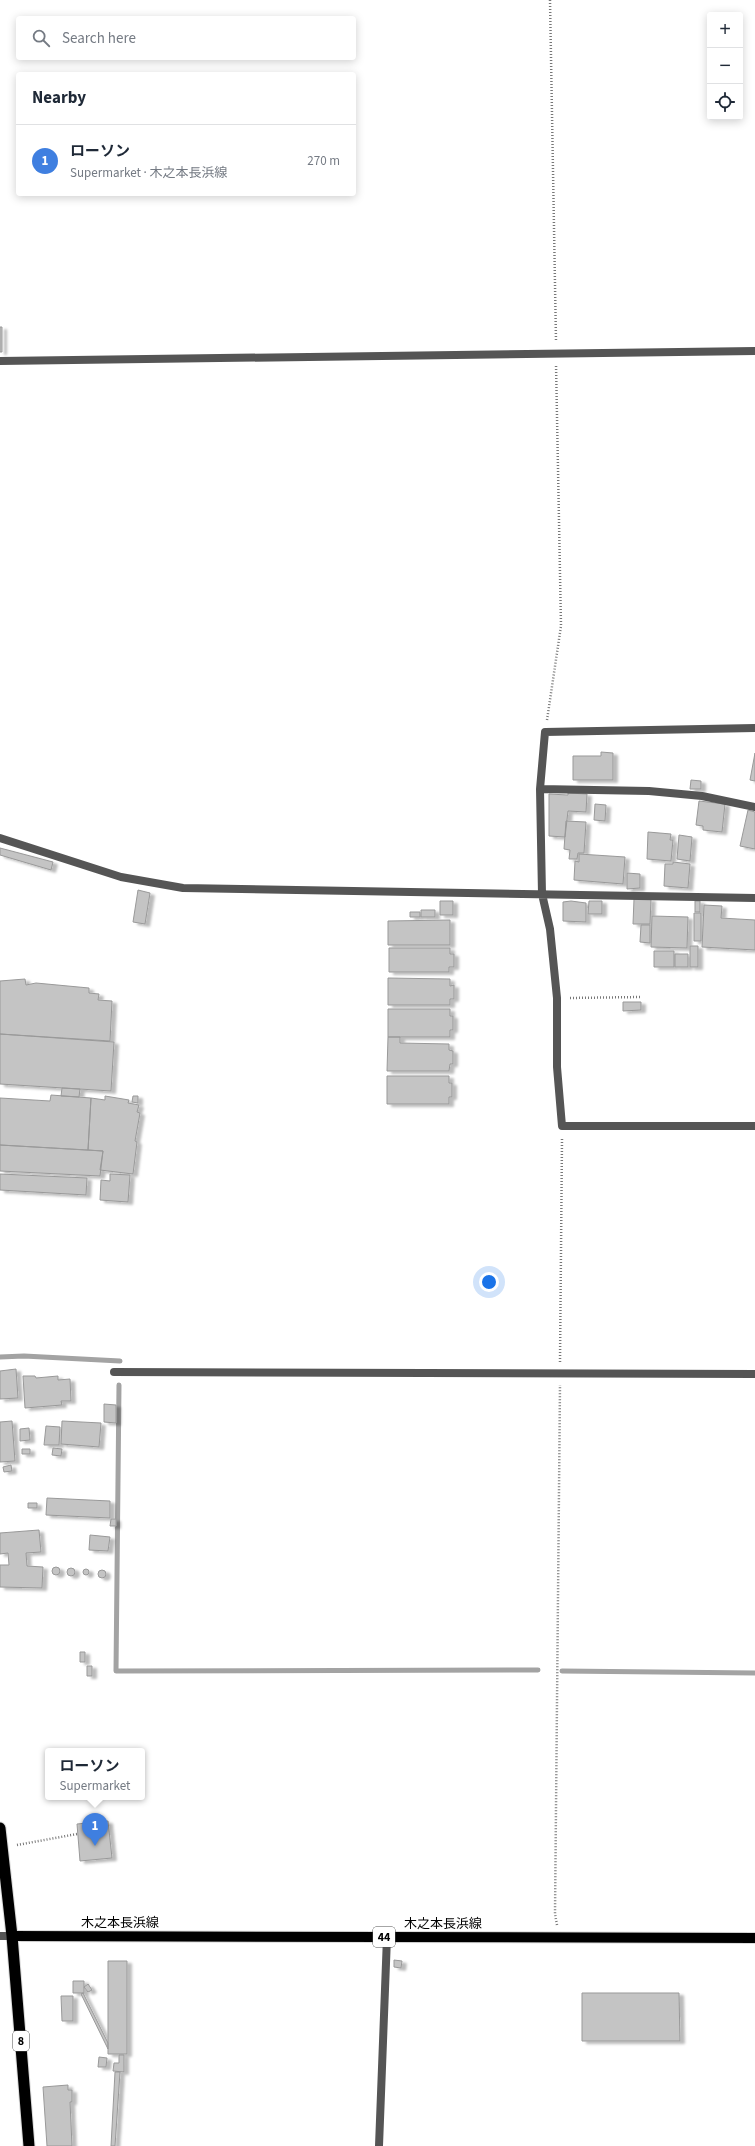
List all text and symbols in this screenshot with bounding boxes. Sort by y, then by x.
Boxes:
map controls [707,12,743,120]
button: + [707,12,743,48]
search box [16,16,356,60]
icon: search [30,27,52,49]
text: Search here [62,28,136,49]
button: − [707,48,743,84]
button: locate [707,84,743,120]
text: Nearby [32,86,86,110]
text: ローソン [70,141,130,162]
text: 1 [42,152,48,170]
text: 270 m [307,152,340,170]
text: Supermarket · 木之本長浜線 [70,164,227,182]
your location [479,1272,499,1292]
popup [45,1748,145,1800]
text: ローソン [60,1756,120,1777]
text: Supermarket [60,1777,130,1795]
pin: 1 [82,1813,108,1846]
street label: 木之本長浜線 [81,1914,159,1932]
street label: 木之本長浜線 [404,1915,482,1933]
road number: 44 [373,1927,395,1947]
road number: 8 [13,2031,29,2051]

